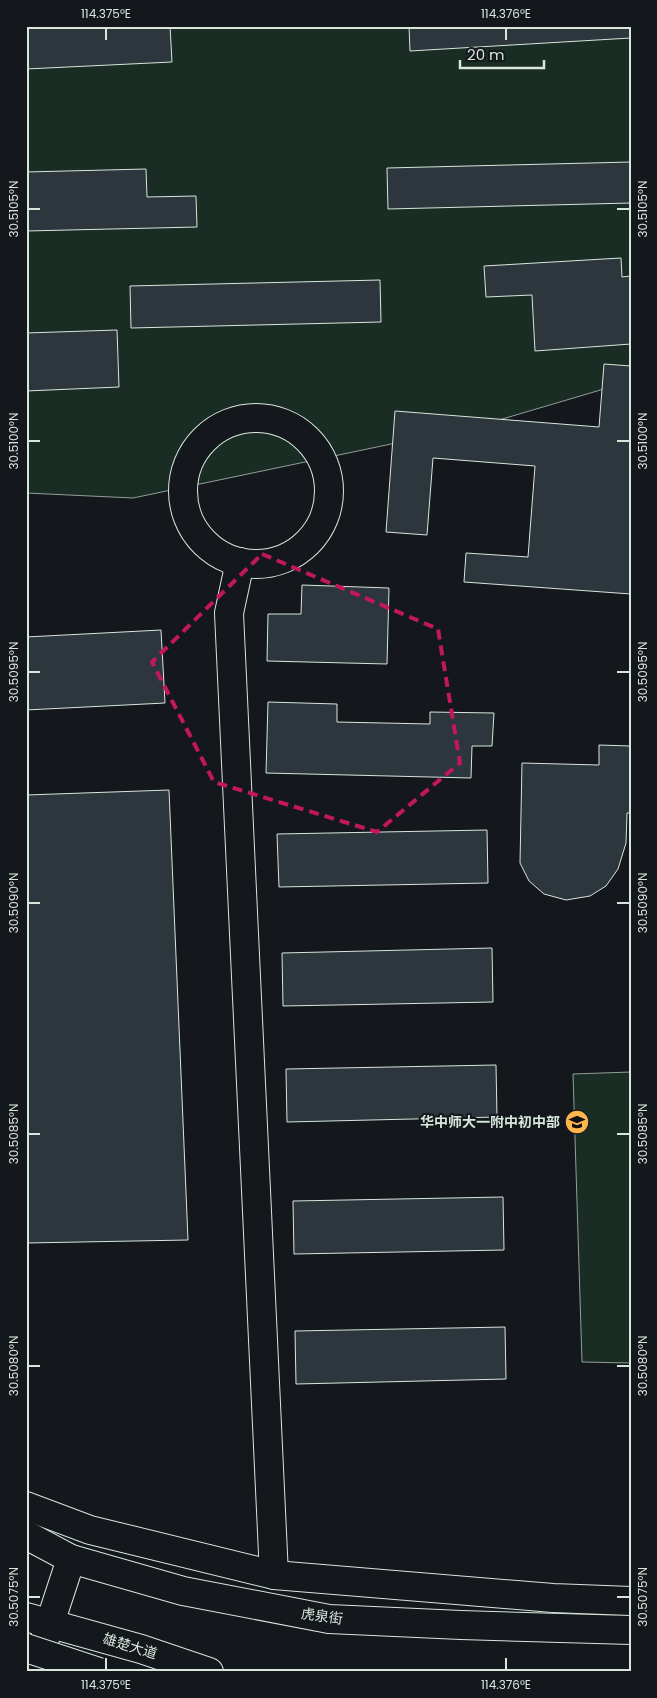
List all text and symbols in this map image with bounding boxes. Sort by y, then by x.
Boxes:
text: 114.375°E [81,5,131,22]
text: 114.376°E [481,5,531,22]
scale bar [460,38,543,70]
text: 20 m [467,44,505,65]
text: 30.5105°N [5,181,22,237]
text: 30.5105°N [634,181,651,237]
text: 30.5100°N [5,413,22,469]
text: 30.5100°N [634,413,651,469]
text: 30.5095°N [5,642,22,702]
text: 30.5095°N [634,642,651,702]
text: 30.5090°N [5,873,22,933]
text: 30.5090°N [634,873,651,933]
text: 30.5085°N [5,1104,22,1164]
text: 30.5085°N [634,1104,651,1164]
school or university icon: 华中师大一附中初中部 [564,1109,590,1135]
place label: 华中师大一附中初中部 [420,1112,560,1132]
text: 30.5080°N [5,1336,22,1396]
text: 30.5080°N [634,1336,651,1396]
text: 30.5075°N [5,1567,22,1627]
text: 30.5075°N [634,1567,651,1627]
street label: 虎泉街 [300,1603,344,1629]
street label: 雄楚大道 [100,1628,160,1664]
text: 114.375°E [81,1676,131,1693]
text: 114.376°E [481,1676,531,1693]

